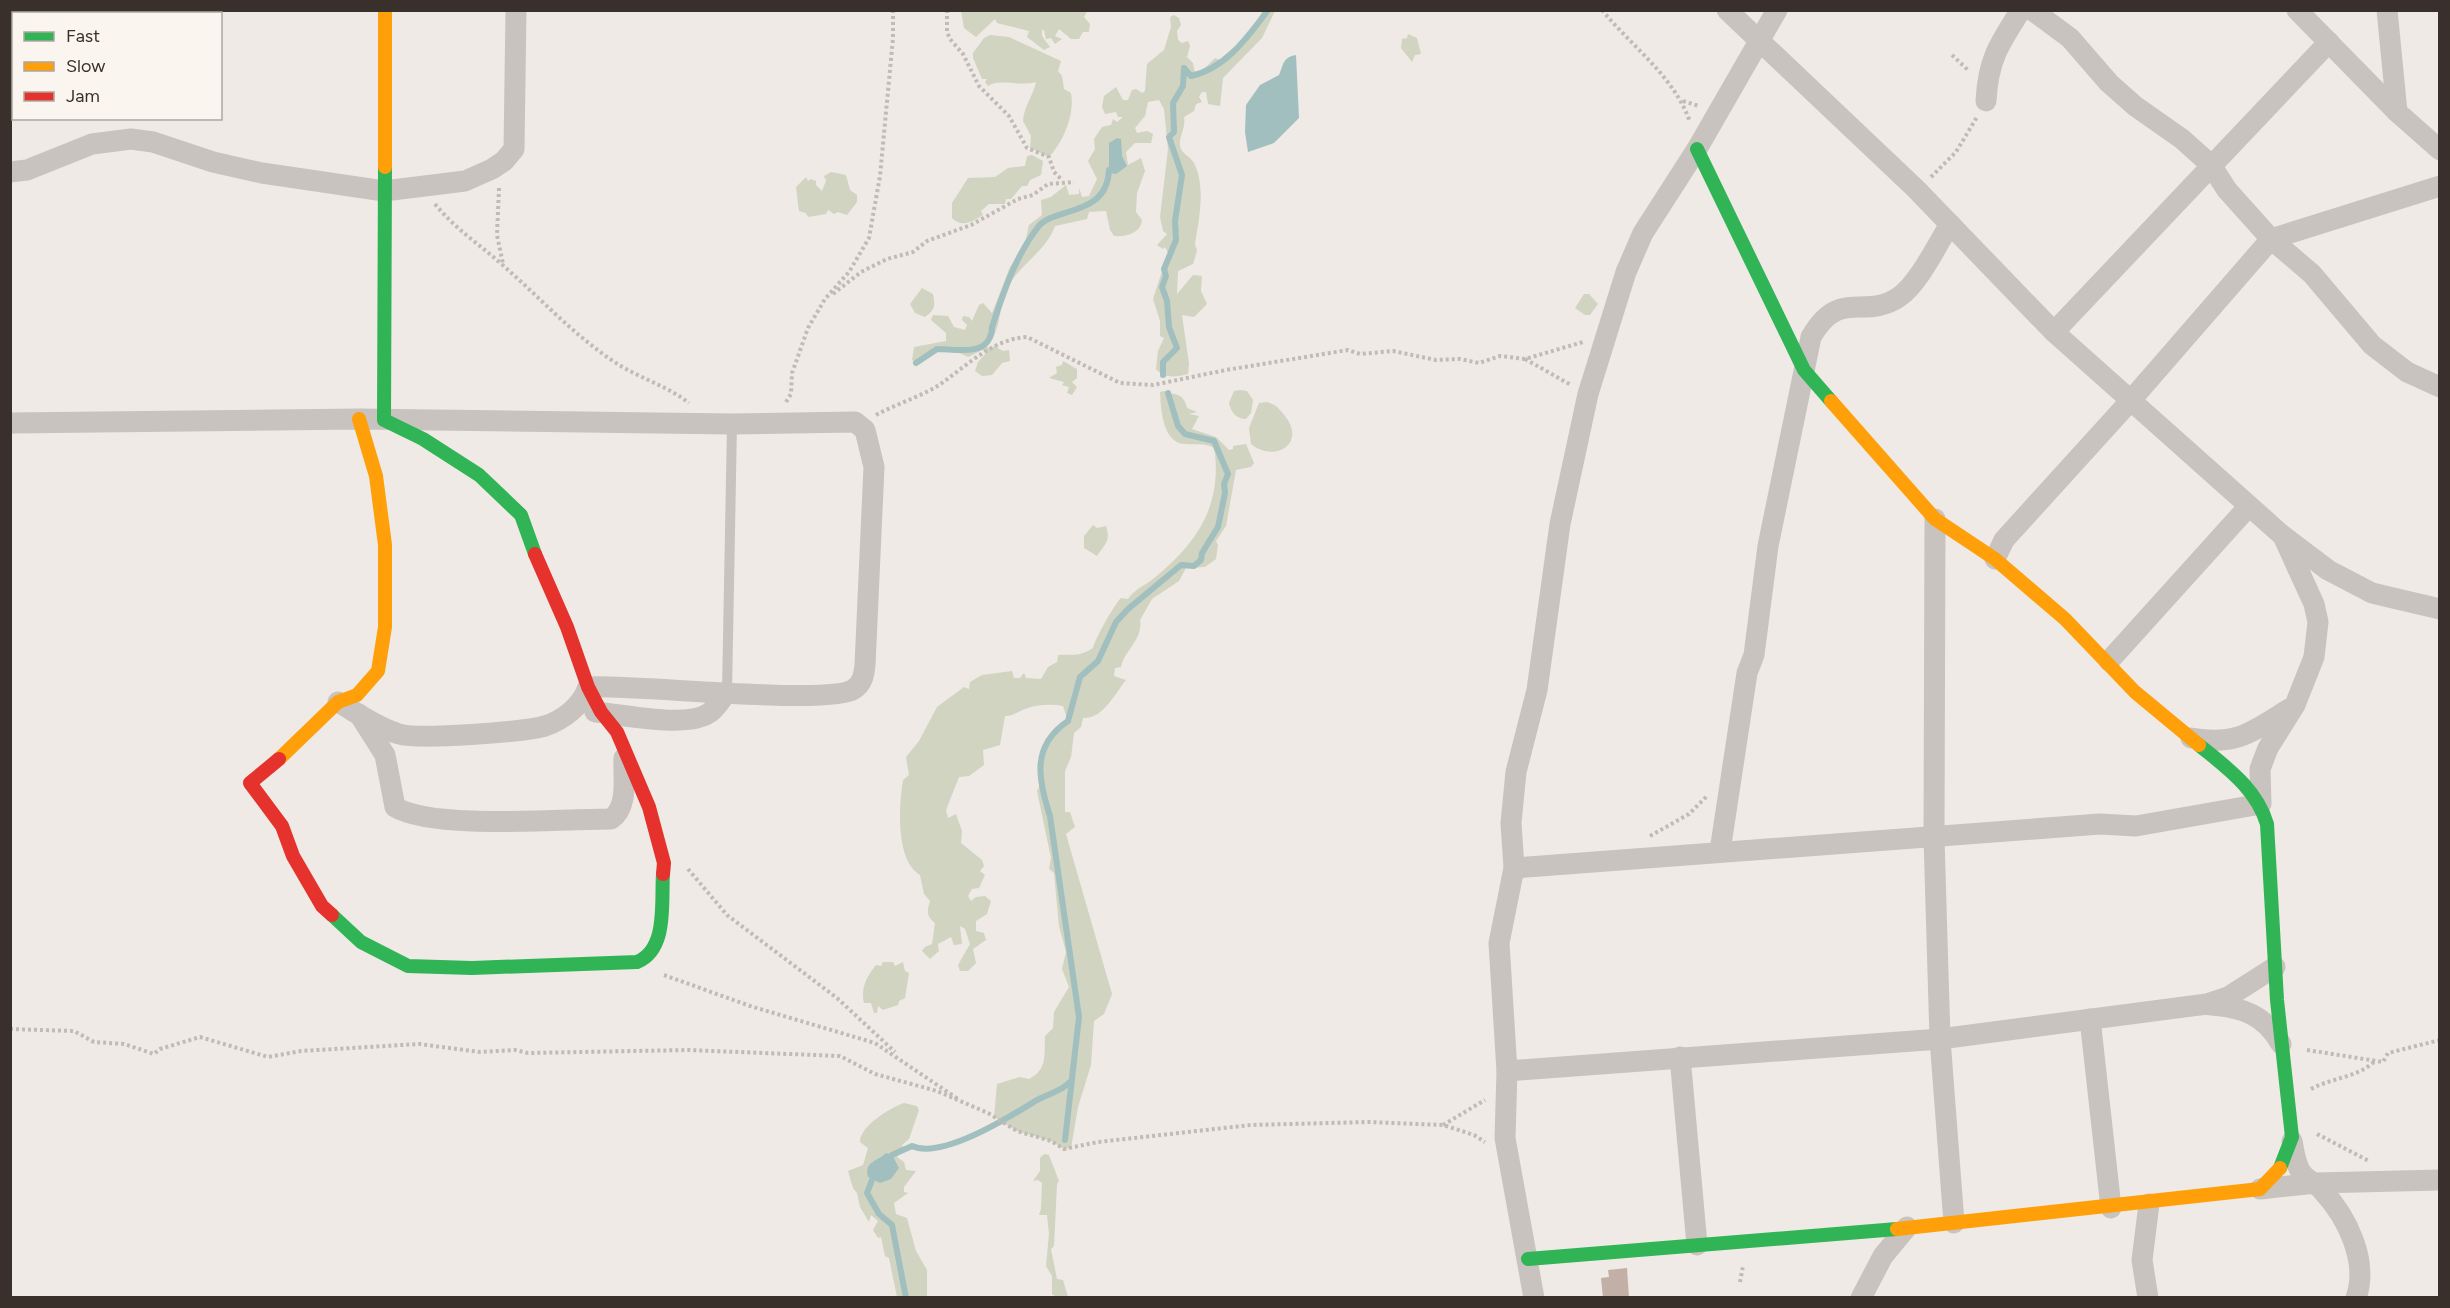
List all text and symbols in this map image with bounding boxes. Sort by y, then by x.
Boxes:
legend [12,12,222,120]
text: Fast [66,25,100,47]
text: Slow [66,55,105,77]
text: Jam [66,85,100,107]

